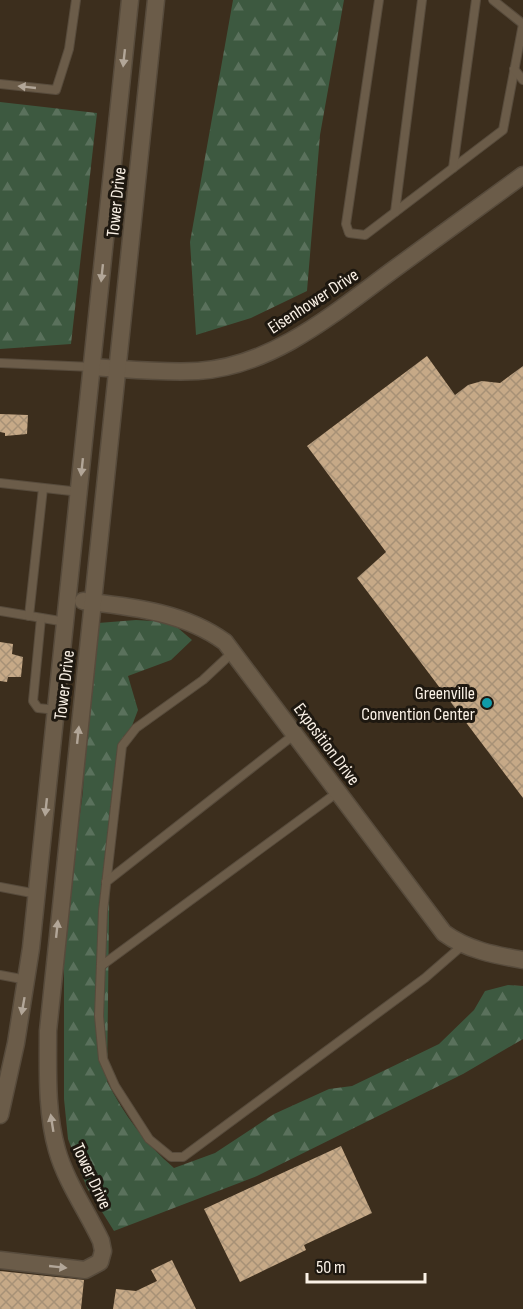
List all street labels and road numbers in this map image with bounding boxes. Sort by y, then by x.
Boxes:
street label: Tower Drive [102,166,131,238]
street label: Eisenhower Drive [264,264,363,339]
street label: Tower Drive [50,649,79,721]
street label: Exposition Drive [289,699,364,789]
street label: Tower Drive [67,1140,116,1212]

